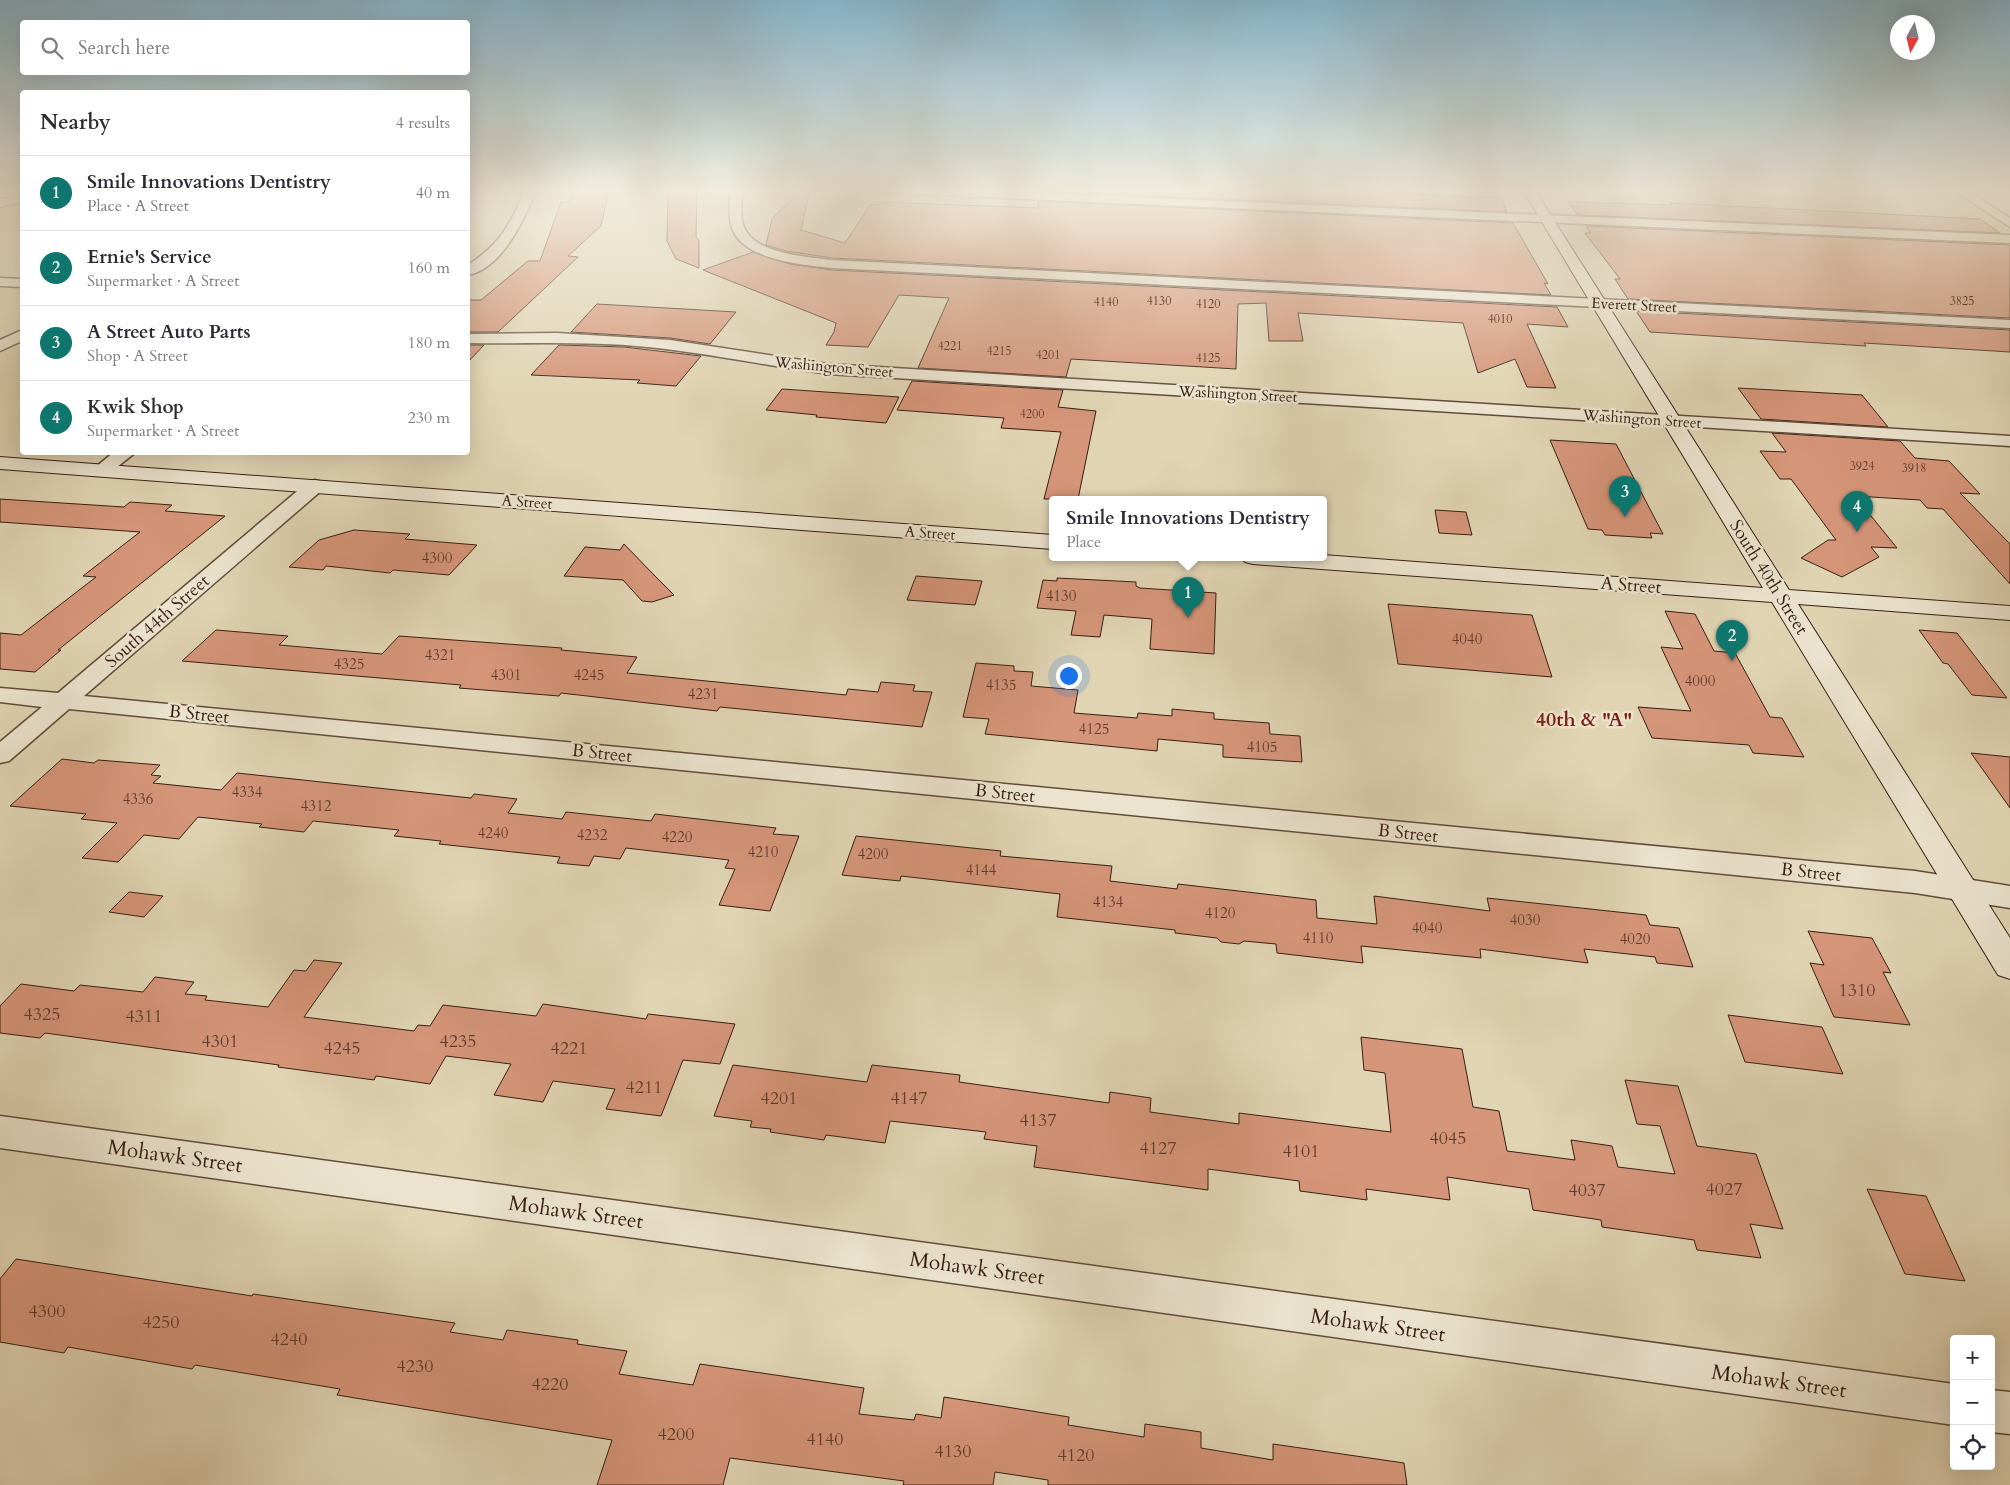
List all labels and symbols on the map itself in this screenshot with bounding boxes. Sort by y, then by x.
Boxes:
north arrow [1890,15,1935,60]
house number: 4130 [1147,293,1171,309]
street label: Everett Street [1591,293,1677,317]
house number: 3825 [1950,293,1974,309]
house number: 4140 [1094,294,1118,310]
house number: 4120 [1196,296,1220,312]
house number: 4010 [1488,311,1512,327]
house number: 4221 [938,338,962,354]
house number: 4215 [987,343,1011,359]
house number: 4201 [1036,347,1060,363]
house number: 4125 [1196,350,1220,366]
street label: Washington Street [773,352,894,382]
street label: Washington Street [1177,381,1298,407]
street label: Washington Street [1581,405,1702,433]
house number: 4200 [1020,406,1044,422]
house number: 3924 [1850,458,1874,474]
house number: 3918 [1902,460,1926,476]
pin: 3 [1609,476,1641,517]
street label: A Street [501,490,553,514]
pin: 4 [1841,491,1873,532]
street label: South 40th Street [1723,515,1814,640]
street label: A Street [904,521,956,545]
house number: 4300 [422,548,453,568]
street label: South 44th Street [100,569,215,674]
street label: A Street [1600,571,1663,600]
pin: 1 [1172,577,1204,618]
house number: 4130 [1046,586,1077,606]
pin: 2 [1716,620,1748,661]
house number: 4040 [1452,629,1483,649]
house number: 4321 [425,645,455,665]
house number: 4325 [334,654,364,674]
your location [1056,663,1082,689]
house number: 4301 [491,665,521,685]
house number: 4245 [574,665,604,685]
house number: 4000 [1685,671,1716,691]
house number: 4135 [986,675,1016,695]
house number: 4231 [688,684,718,704]
street label: B Street [168,699,231,730]
district label: 40th & "A" [1536,706,1632,733]
house number: 4125 [1079,719,1109,739]
house number: 4105 [1247,737,1277,757]
street label: B Street [571,738,634,769]
street label: B Street [974,778,1037,809]
house number: 4334 [232,782,263,802]
house number: 4336 [123,789,154,809]
house number: 4312 [301,796,332,816]
street label: B Street [1377,818,1440,849]
house number: 4240 [478,823,509,843]
house number: 4232 [577,825,608,845]
house number: 4220 [662,827,693,847]
house number: 4210 [748,842,779,862]
house number: 4200 [858,844,889,864]
street label: B Street [1780,857,1843,888]
house number: 4144 [966,860,997,880]
house number: 4134 [1093,892,1124,912]
house number: 4120 [1205,903,1236,923]
house number: 4030 [1510,910,1541,930]
house number: 4040 [1412,918,1443,938]
house number: 4110 [1303,928,1334,948]
house number: 4020 [1620,929,1651,949]
house number: 1310 [1839,978,1875,1003]
house number: 4325 [24,1002,60,1027]
house number: 4311 [126,1004,162,1029]
house number: 4301 [202,1029,238,1054]
house number: 4235 [440,1029,476,1054]
house number: 4245 [324,1036,360,1061]
house number: 4221 [551,1036,587,1061]
house number: 4211 [626,1075,662,1100]
house number: 4201 [761,1086,797,1111]
house number: 4147 [891,1086,927,1111]
house number: 4137 [1020,1108,1056,1133]
house number: 4045 [1430,1126,1466,1151]
street label: Mohawk Street [106,1133,245,1180]
house number: 4127 [1140,1136,1176,1161]
house number: 4101 [1283,1139,1319,1164]
house number: 4027 [1706,1177,1742,1202]
house number: 4037 [1569,1178,1605,1203]
street label: Mohawk Street [507,1189,646,1236]
street label: Mohawk Street [908,1245,1047,1292]
house number: 4300 [29,1299,65,1324]
street label: Mohawk Street [1309,1302,1448,1349]
house number: 4250 [143,1310,179,1335]
house number: 4240 [271,1327,307,1352]
house number: 4230 [397,1354,433,1379]
street label: Mohawk Street [1710,1358,1849,1405]
house number: 4220 [532,1372,568,1397]
house number: 4200 [658,1422,694,1447]
house number: 4140 [807,1427,843,1452]
house number: 4130 [935,1439,971,1464]
house number: 4120 [1058,1443,1094,1468]

